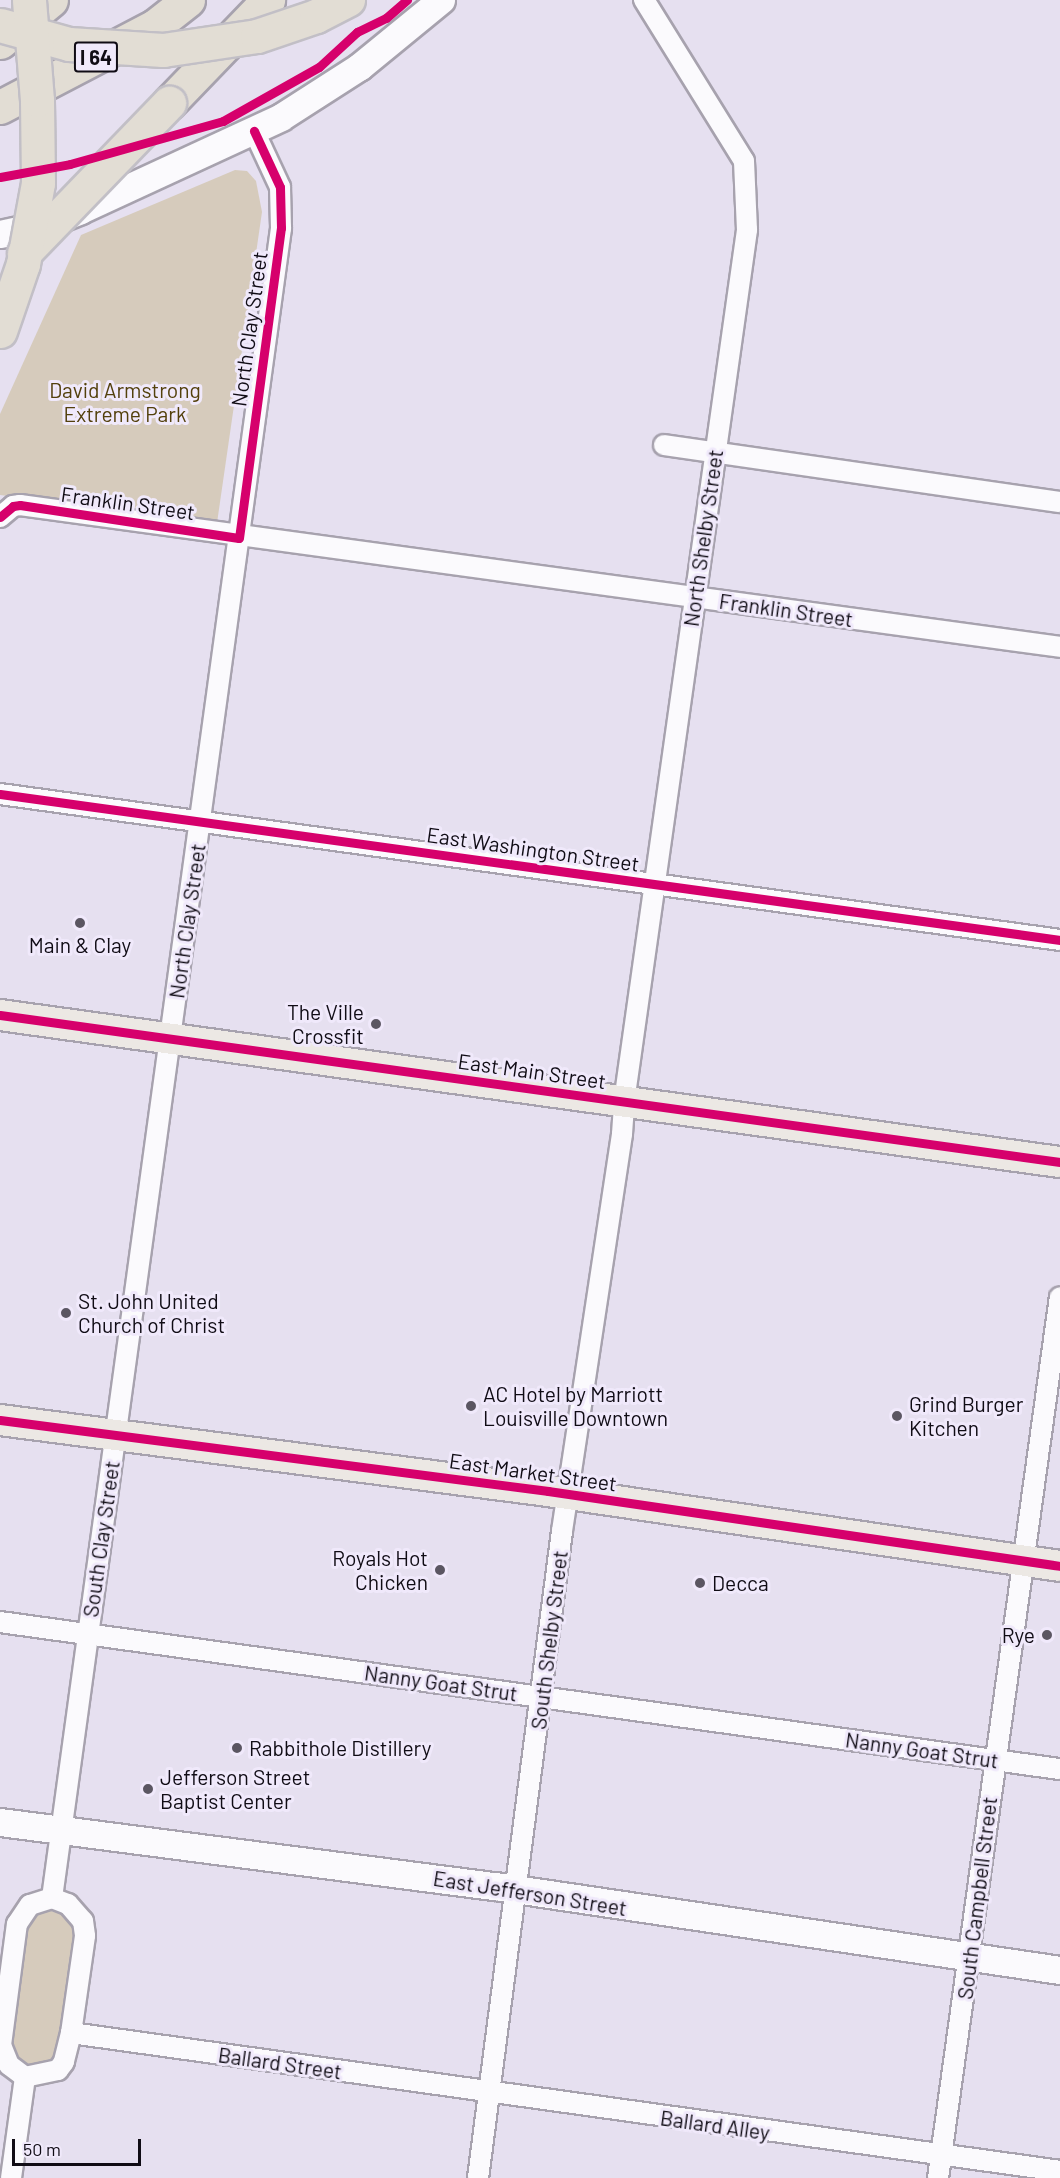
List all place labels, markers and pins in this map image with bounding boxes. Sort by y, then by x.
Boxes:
marker: Main & Clay [73,916,87,930]
place label: Main & Clay [29,932,131,958]
place label: The Ville Crossfit [287,999,364,1049]
marker: The Ville Crossfit [369,1017,383,1031]
place label: St. John United Church of Christ [78,1288,225,1338]
marker: St. John United Church of Christ [59,1306,73,1320]
place label: AC Hotel by Marriott Louisville Downtown [483,1381,668,1431]
place label: Grind Burger Kitchen [909,1391,1023,1441]
marker: AC Hotel by Marriott Louisville Downtown [464,1399,478,1413]
marker: Grind Burger Kitchen [890,1409,904,1423]
place label: Royals Hot Chicken [332,1545,428,1595]
marker: Royals Hot Chicken [433,1563,447,1577]
place label: Decca [712,1570,769,1596]
marker: Decca [693,1576,707,1590]
place label: Rye [1002,1622,1035,1648]
marker: Rye [1040,1628,1054,1642]
place label: Rabbithole Distillery [249,1735,432,1761]
marker: Rabbithole Distillery [230,1741,244,1755]
place label: Jefferson Street Baptist Center [160,1764,310,1814]
marker: Jefferson Street Baptist Center [141,1782,155,1796]

